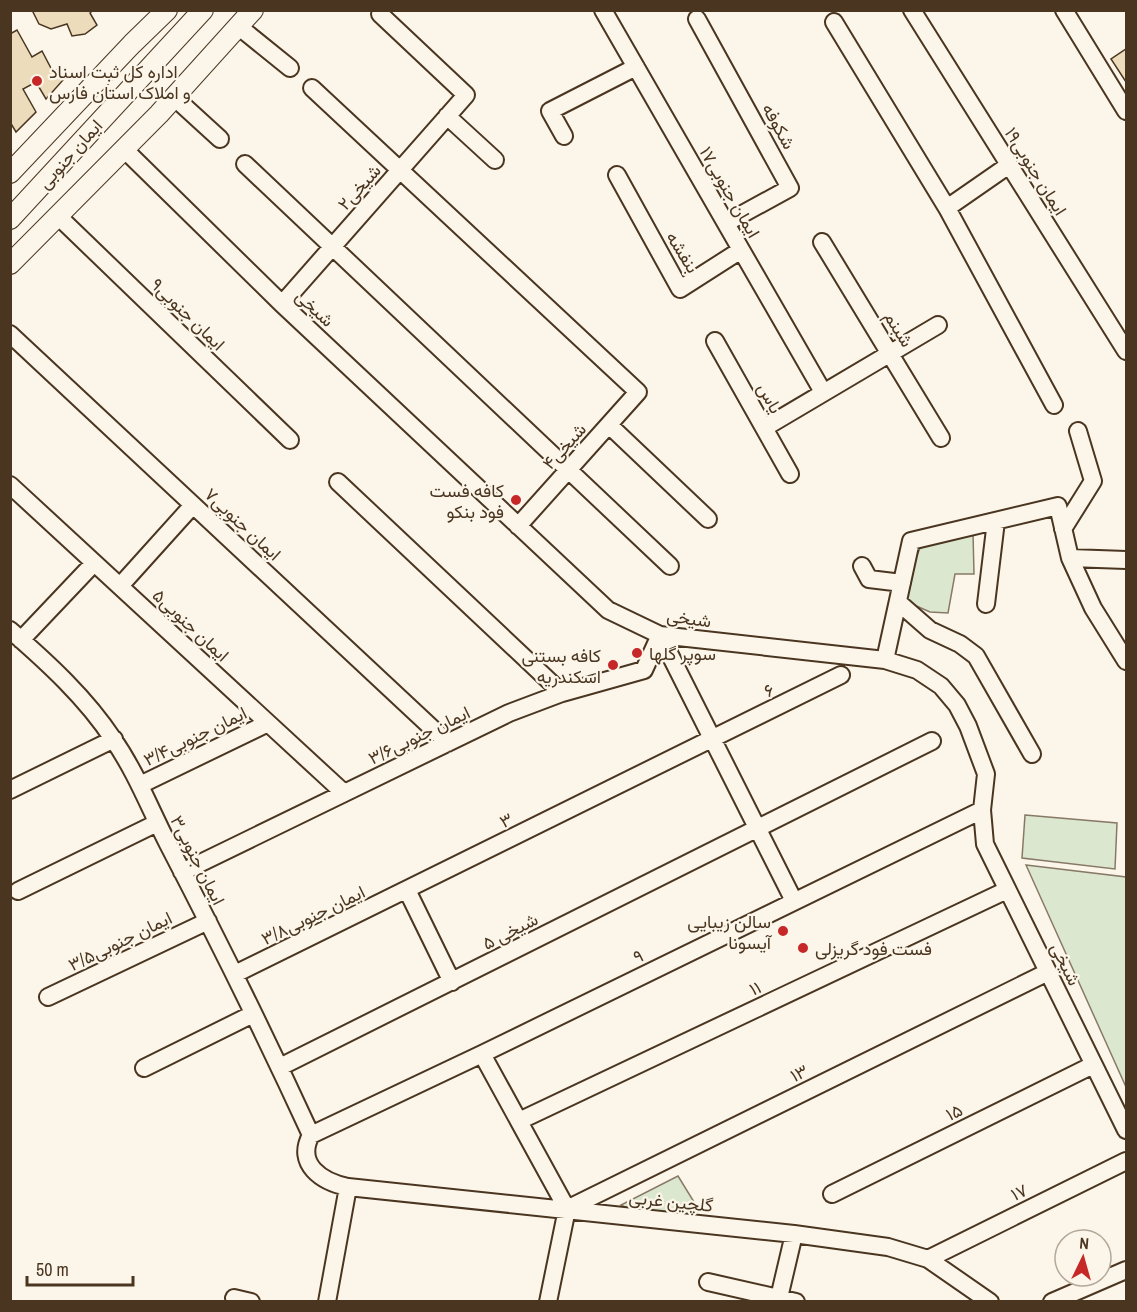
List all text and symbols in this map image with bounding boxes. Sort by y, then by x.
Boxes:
place label: اداره کل ثبت اسناد و املاک استان فارس [49,59,191,105]
marker: اداره کل ثبت اسناد و املاک استان فارس [30,74,44,88]
street label: شکوفه [756,99,802,153]
street label: ایمان جنوبی [32,114,108,194]
street label: ایمان جنوبی۱۹ [999,122,1073,220]
street label: ایمان جنوبی۱۷ [694,142,766,242]
street label: شیخی۲ [332,159,386,215]
street label: بنفشه [661,226,705,278]
street label: ایمان جنوبی۹ [145,272,231,356]
street label: شیخی [290,284,340,332]
street label: شبنم [878,306,920,352]
street label: یاس [751,378,789,418]
street label: شیخی۴ [536,417,592,475]
place label: کافه فست فود بنکو [429,478,504,524]
street label: ایمان جنوبی۷ [199,482,287,566]
marker: کافه فست فود بنکو [509,493,523,507]
street label: ایمان جنوبی۵ [147,583,235,667]
street label: شیخی [665,603,713,633]
place label: سوپر گلها [649,641,716,666]
place label: کافه بستنی اسکندریه [521,643,601,689]
marker: سوپر گلها [630,646,644,660]
marker: کافه بستنی اسکندریه [606,658,620,672]
street label: ۶ [759,677,779,703]
street label: ایمان جنوبی۳/۴ [139,700,251,772]
street label: ایمان جنوبی۳/۶ [364,700,474,770]
street label: ۳ [495,806,517,834]
street label: ایمان جنوبی۳ [165,811,231,909]
street label: ایمان جنوبی۳/۸ [257,879,369,951]
street label: ایمان جنوبی۳/۵ [64,905,176,977]
street label: شیخی ۵ [478,906,542,956]
place label: سالن زیبایی آیسونا [687,909,773,955]
marker: سالن زیبایی آیسونا [776,924,790,938]
place label: فست فود گریزلی [815,936,932,961]
street label: شیخی [1045,938,1087,990]
marker: فست فود گریزلی [796,941,810,955]
street label: ۹ [629,943,647,969]
street label: ۱۱ [745,974,765,1002]
street label: ۱۳ [786,1058,812,1088]
street label: ۱۵ [941,1097,967,1127]
street label: ۱۷ [1006,1177,1032,1207]
street label: گلچین غربی [628,1184,714,1218]
north arrow [1053,1228,1113,1288]
text: N [1079,1232,1090,1254]
scale bar [27,1249,134,1287]
text: 50 m [36,1257,69,1282]

